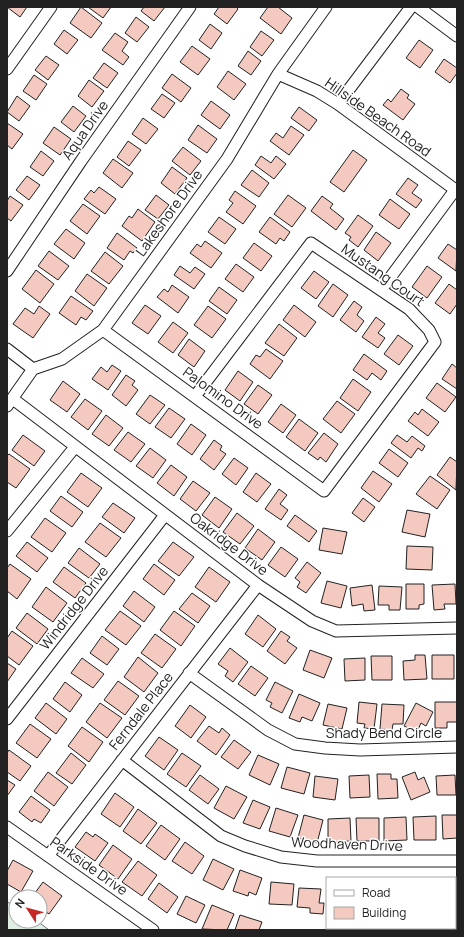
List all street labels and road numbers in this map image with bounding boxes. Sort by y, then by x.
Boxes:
street label: Hillside Beach Road [321,73,435,160]
street label: Aqua Drive [57,96,112,163]
street label: Lakeshore Drive [131,166,206,260]
street label: Mustang Court [338,239,429,311]
street label: Palomino Drive [179,362,267,433]
street label: Oakridge Drive [186,508,272,579]
street label: Windridge Drive [35,562,112,653]
street label: Ferndale Place [104,668,177,754]
street label: Shady Bend Circle [326,723,442,742]
street label: Parkside Drive [47,832,132,899]
street label: Woodhaven Drive [291,832,403,855]

